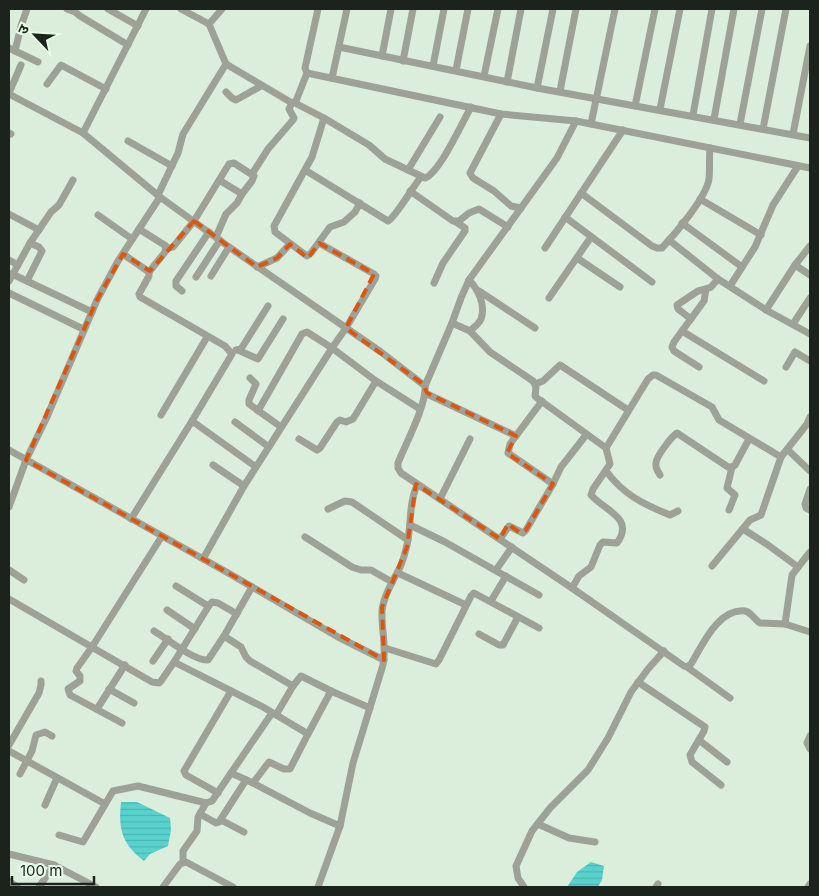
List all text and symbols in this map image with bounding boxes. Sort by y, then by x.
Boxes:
north arrow [10,10,60,60]
text: उ [13,21,33,37]
scale bar [12,854,95,886]
text: 100 m [20,861,62,880]

